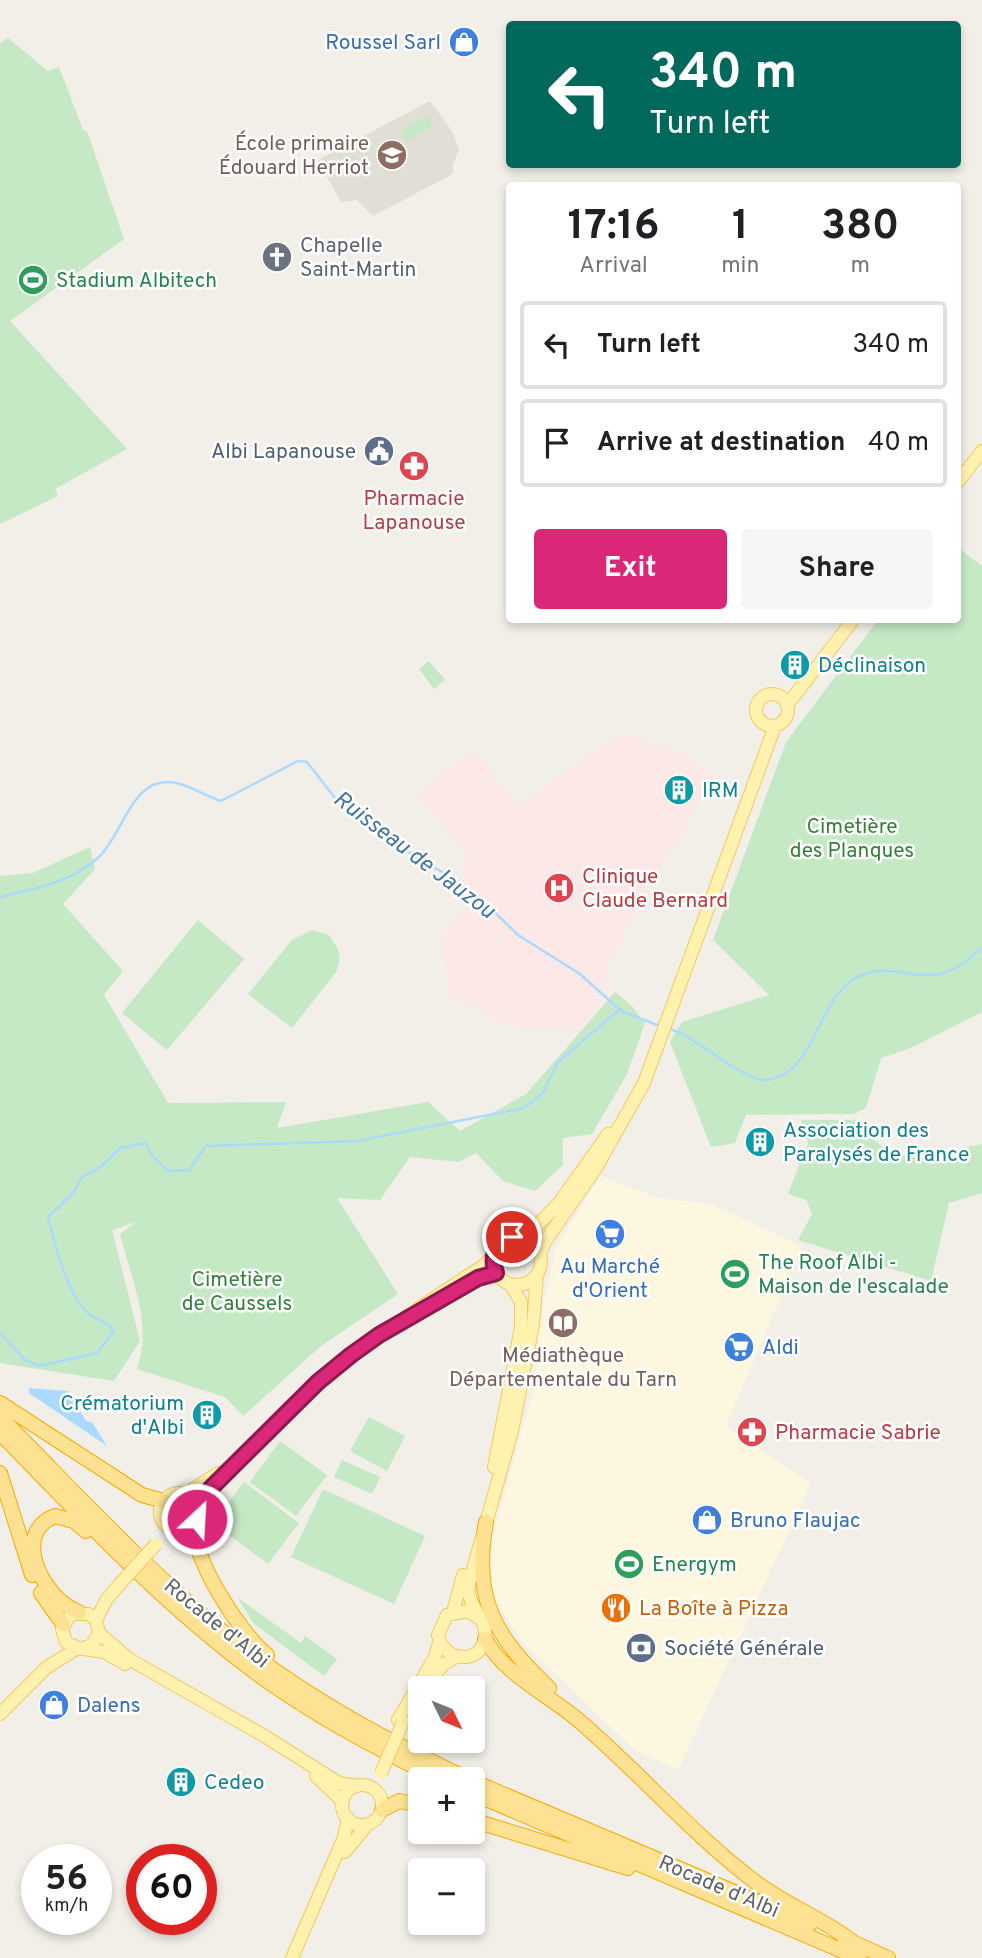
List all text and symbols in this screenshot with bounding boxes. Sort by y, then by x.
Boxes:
shop icon: Roussel Sarl [447,25,481,59]
place label: Roussel Sarl [325,30,441,57]
text: 340 m [649,44,797,106]
icon: left [534,49,625,140]
text: Turn left [649,105,770,145]
place label: École primaire Édouard Herriot [219,130,369,182]
school or university icon: École primaire Édouard Herriot [375,138,409,172]
text: 17:16 [568,201,660,254]
text: 1 [732,201,749,254]
text: 380 [821,201,900,254]
place label: Chapelle Saint-Martin [300,233,416,284]
church icon: Chapelle Saint-Martin [260,240,294,274]
text: Arrival [579,252,648,281]
text: min [721,252,759,281]
text: m [850,252,870,281]
sports icon: Stadium Albitech [16,263,50,297]
place label: Stadium Albitech [56,268,217,295]
icon: left [538,326,576,364]
text: Turn left [597,329,701,362]
text: 340 m [852,329,929,362]
icon: arrive [538,424,576,462]
text: Arrive at destination [597,427,845,460]
text: 40 m [868,427,929,460]
public building icon: Albi Lapanouse [362,434,396,468]
place label: Albi Lapanouse [211,439,356,466]
pharmacy icon: Pharmacie Lapanouse [397,449,431,483]
place label: Pharmacie Lapanouse [362,486,466,537]
button: Exit [534,529,727,609]
button: Share [741,529,933,609]
building icon: Déclinaison [778,648,812,682]
place label: Déclinaison [818,653,926,680]
building icon: IRM [662,773,696,807]
place label: IRM [702,778,739,805]
water label: Ruisseau de Jauzou [327,786,501,927]
park label: Cimetière des Planques [790,814,914,865]
place label: Clinique Claude Bernard [582,864,728,915]
hospital icon: Clinique Claude Bernard [542,871,576,905]
place label: Association des Paralysés de France [783,1118,969,1169]
building icon: Association des Paralysés de France [743,1125,777,1159]
pin [482,1207,542,1267]
supermarket icon: Au Marché d'Orient [593,1217,627,1251]
icon: arrive [493,1218,531,1256]
place label: The Roof Albi - Maison de l'escalade [758,1250,949,1301]
place label: Au Marché d'Orient [560,1254,660,1305]
sports icon: The Roof Albi - Maison de l'escalade [718,1257,752,1291]
park label: Cimetière de Caussels [182,1267,292,1318]
library icon: Médiathèque Départementale du Tarn [546,1306,580,1340]
supermarket icon: Aldi [722,1330,756,1364]
place label: Aldi [762,1335,799,1362]
place label: Médiathèque Départementale du Tarn [449,1343,677,1394]
place label: Crématorium d'Albi [60,1391,184,1442]
building icon: Crématorium d'Albi [190,1398,224,1432]
pharmacy icon: Pharmacie Sabrie [735,1415,769,1449]
place label: Pharmacie Sabrie [775,1420,941,1447]
position arrow [160,1482,234,1556]
shop icon: Bruno Flaujac [690,1503,724,1537]
place label: Bruno Flaujac [730,1508,861,1535]
sports icon: Energym [612,1547,646,1581]
place label: Energym [652,1552,737,1579]
street label: Rocade d'Albi [158,1573,274,1675]
restaurant icon: La Boîte à Pizza [599,1591,633,1625]
place label: La Boîte à Pizza [639,1596,789,1623]
bank icon: Société Générale [624,1631,658,1665]
place label: Société Générale [664,1636,824,1663]
north arrow [408,1676,485,1754]
map controls [408,1676,485,1935]
shop icon: Dalens [37,1688,71,1722]
place label: Dalens [77,1693,141,1720]
building icon: Cedeo [164,1765,198,1799]
button: + [408,1767,485,1844]
place label: Cedeo [204,1770,265,1797]
speed limit sign: 60 [126,1844,217,1935]
street label: Rocade d'Albi [654,1850,783,1925]
text: 56 [45,1858,88,1902]
button: − [408,1858,485,1935]
text: km/h [45,1895,88,1918]

